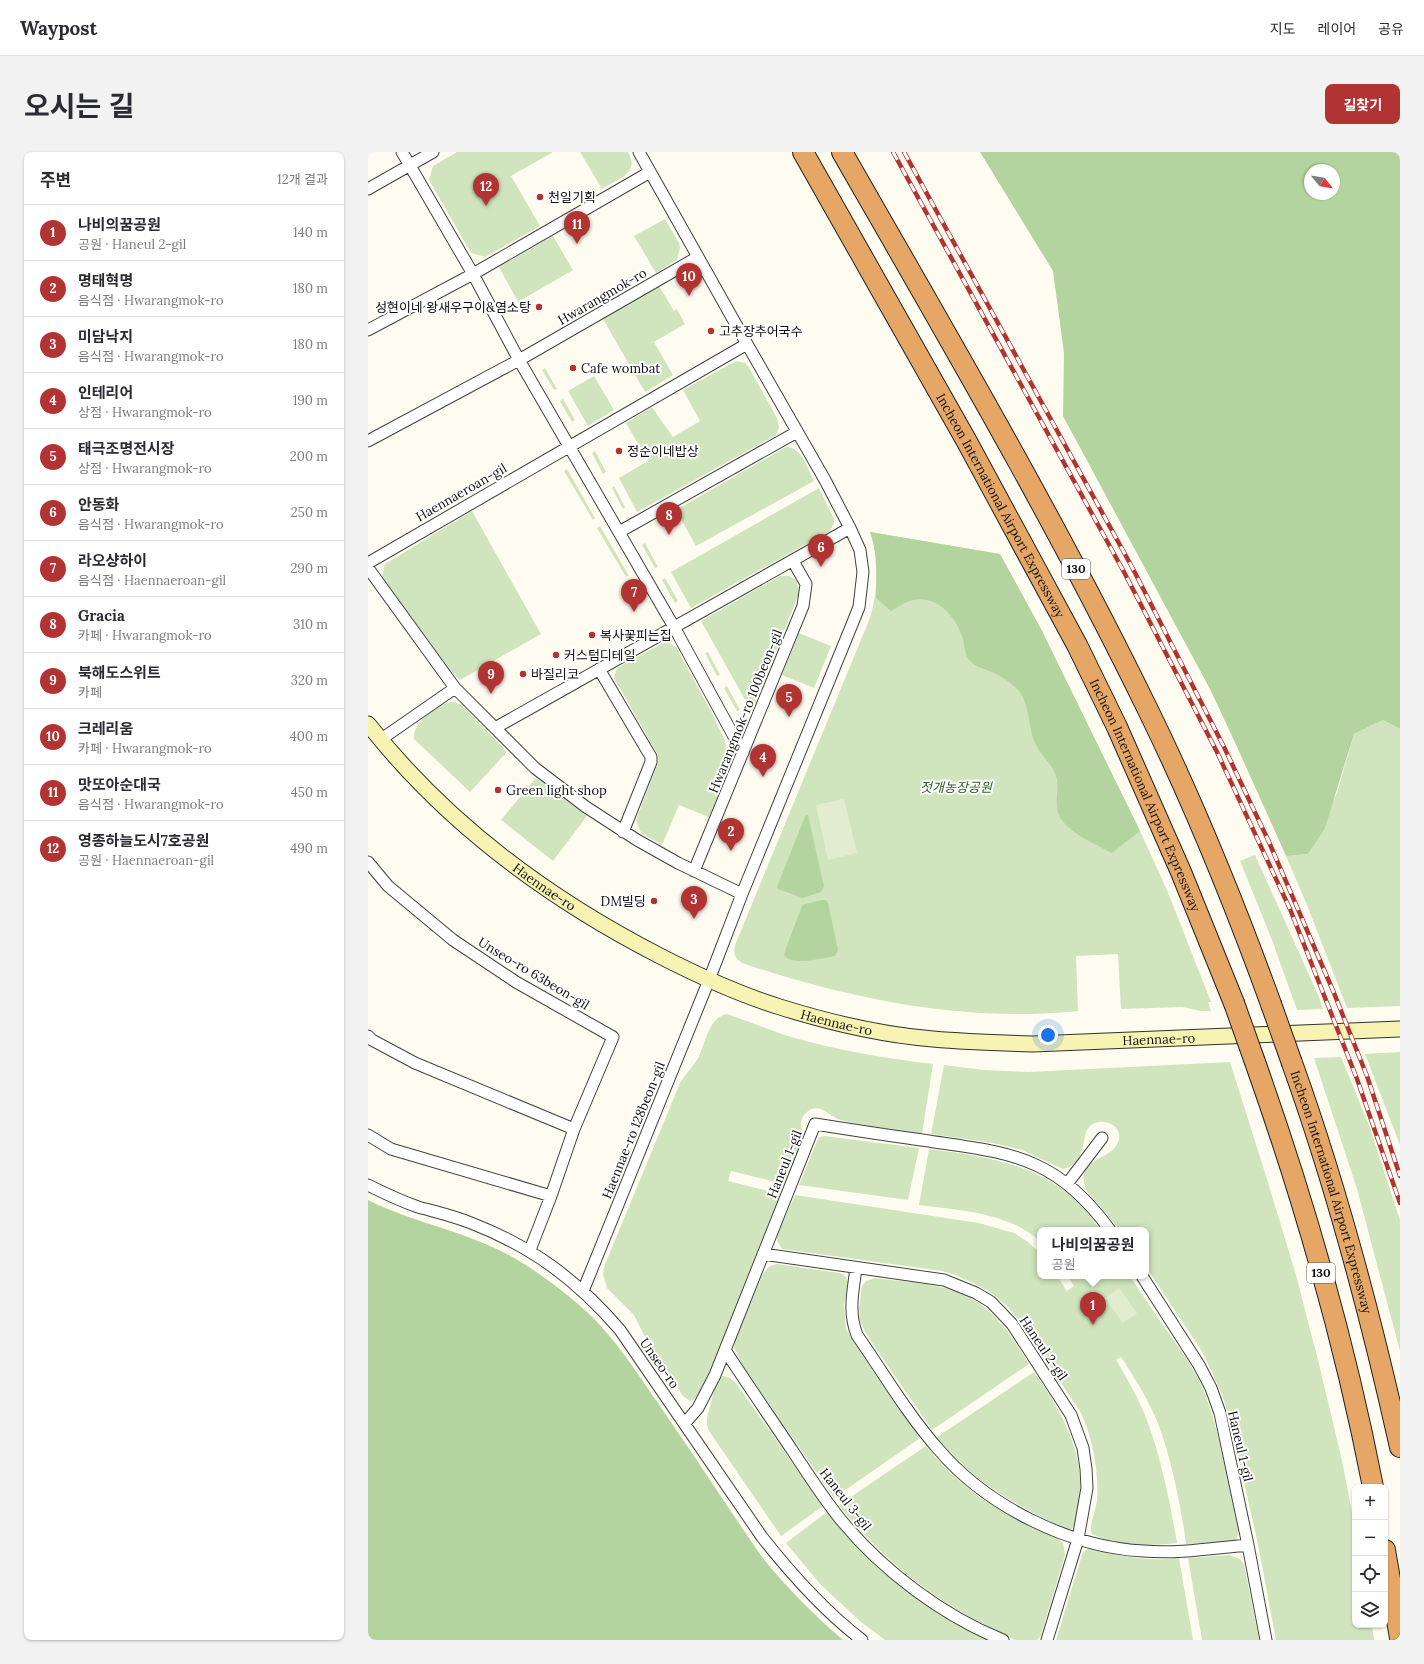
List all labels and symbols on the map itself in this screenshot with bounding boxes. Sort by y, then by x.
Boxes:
north arrow [1304,164,1340,200]
pin: 12 [473,173,499,206]
place label: 천일기획 [548,189,596,206]
marker: 천일기획 [535,192,545,202]
pin: 11 [564,211,590,244]
pin: 10 [676,263,702,296]
street label: Hwarangmok-ro [555,264,650,329]
place label: 성현이네 왕새우구이&염소탕 [375,299,531,316]
marker: 성현이네 왕새우구이&염소탕 [534,302,544,312]
place label: 고추장추어국수 [719,323,803,340]
marker: 고추장추어국수 [706,326,716,336]
place label: Cafe wombat [581,360,660,377]
marker: Cafe wombat [568,363,578,373]
street label: Incheon International Airport Expressway [932,390,1069,621]
place label: 정순이네밥상 [627,443,699,460]
marker: 정순이네밥상 [614,446,624,456]
street label: Haennaeroan-gil [413,459,510,525]
pin: 8 [656,502,682,535]
pin: 6 [808,534,834,567]
road number: 130 [1062,559,1090,579]
pin: 7 [621,579,647,612]
street label: Hwarangmok-ro 100beon-gil [705,626,786,796]
place label: 복사꽃피는집 [600,627,672,644]
marker: 복사꽃피는집 [587,630,597,640]
place label: 커스텀디테일 [564,647,636,664]
marker: 커스텀디테일 [551,650,561,660]
pin: 9 [478,661,504,694]
place label: 바질리코 [531,666,579,683]
marker: 바질리코 [518,669,528,679]
street label: Incheon International Airport Expressway [1086,676,1204,914]
pin: 5 [776,684,802,717]
pin: 4 [750,744,776,777]
park label: 젓개농장공원 [920,779,993,796]
place label: Green light shop [506,782,607,799]
marker: Green light shop [493,785,503,795]
pin: 2 [718,818,744,851]
street label: Haennae-ro [509,859,579,915]
pin: 3 [681,886,707,919]
place label: DM빌딩 [601,893,646,910]
marker: DM빌딩 [649,896,659,906]
street label: Unseo-ro 63beon-gil [475,933,593,1014]
street label: Haennae-ro [799,1006,874,1039]
your location [1038,1025,1058,1045]
street label: Haennae-ro [1122,1029,1196,1049]
street label: Haennae-ro 128beon-gil [598,1059,669,1201]
street label: Incheon International Airport Expressway [1286,1068,1376,1316]
street label: Haneul 1-gil [763,1127,806,1201]
road number: 130 [1307,1263,1335,1283]
pin: 1 [1080,1292,1106,1325]
street label: Haneul 2-gil [1016,1313,1072,1384]
street label: Unseo-ro [636,1335,683,1392]
street label: Haneul 1-gil [1224,1409,1257,1484]
street label: Haneul 3-gil [816,1465,876,1534]

